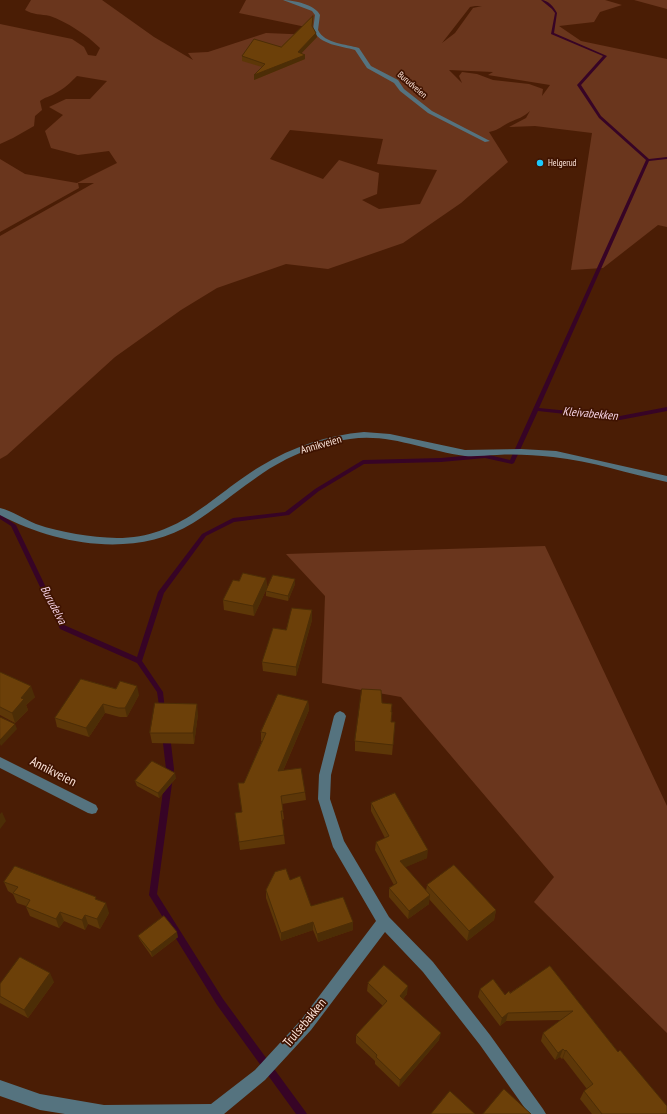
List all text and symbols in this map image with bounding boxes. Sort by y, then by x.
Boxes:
street label: Burudveien [395,69,429,101]
marker: Helgerud [535,158,545,168]
place label: Helgerud [548,158,577,168]
water label: Kleivabekken [562,404,618,424]
street label: Annikveien [299,433,343,457]
water label: Burudelva [37,583,69,627]
street label: Annikveien [27,754,79,790]
street label: Trulsebakken [280,996,330,1050]

